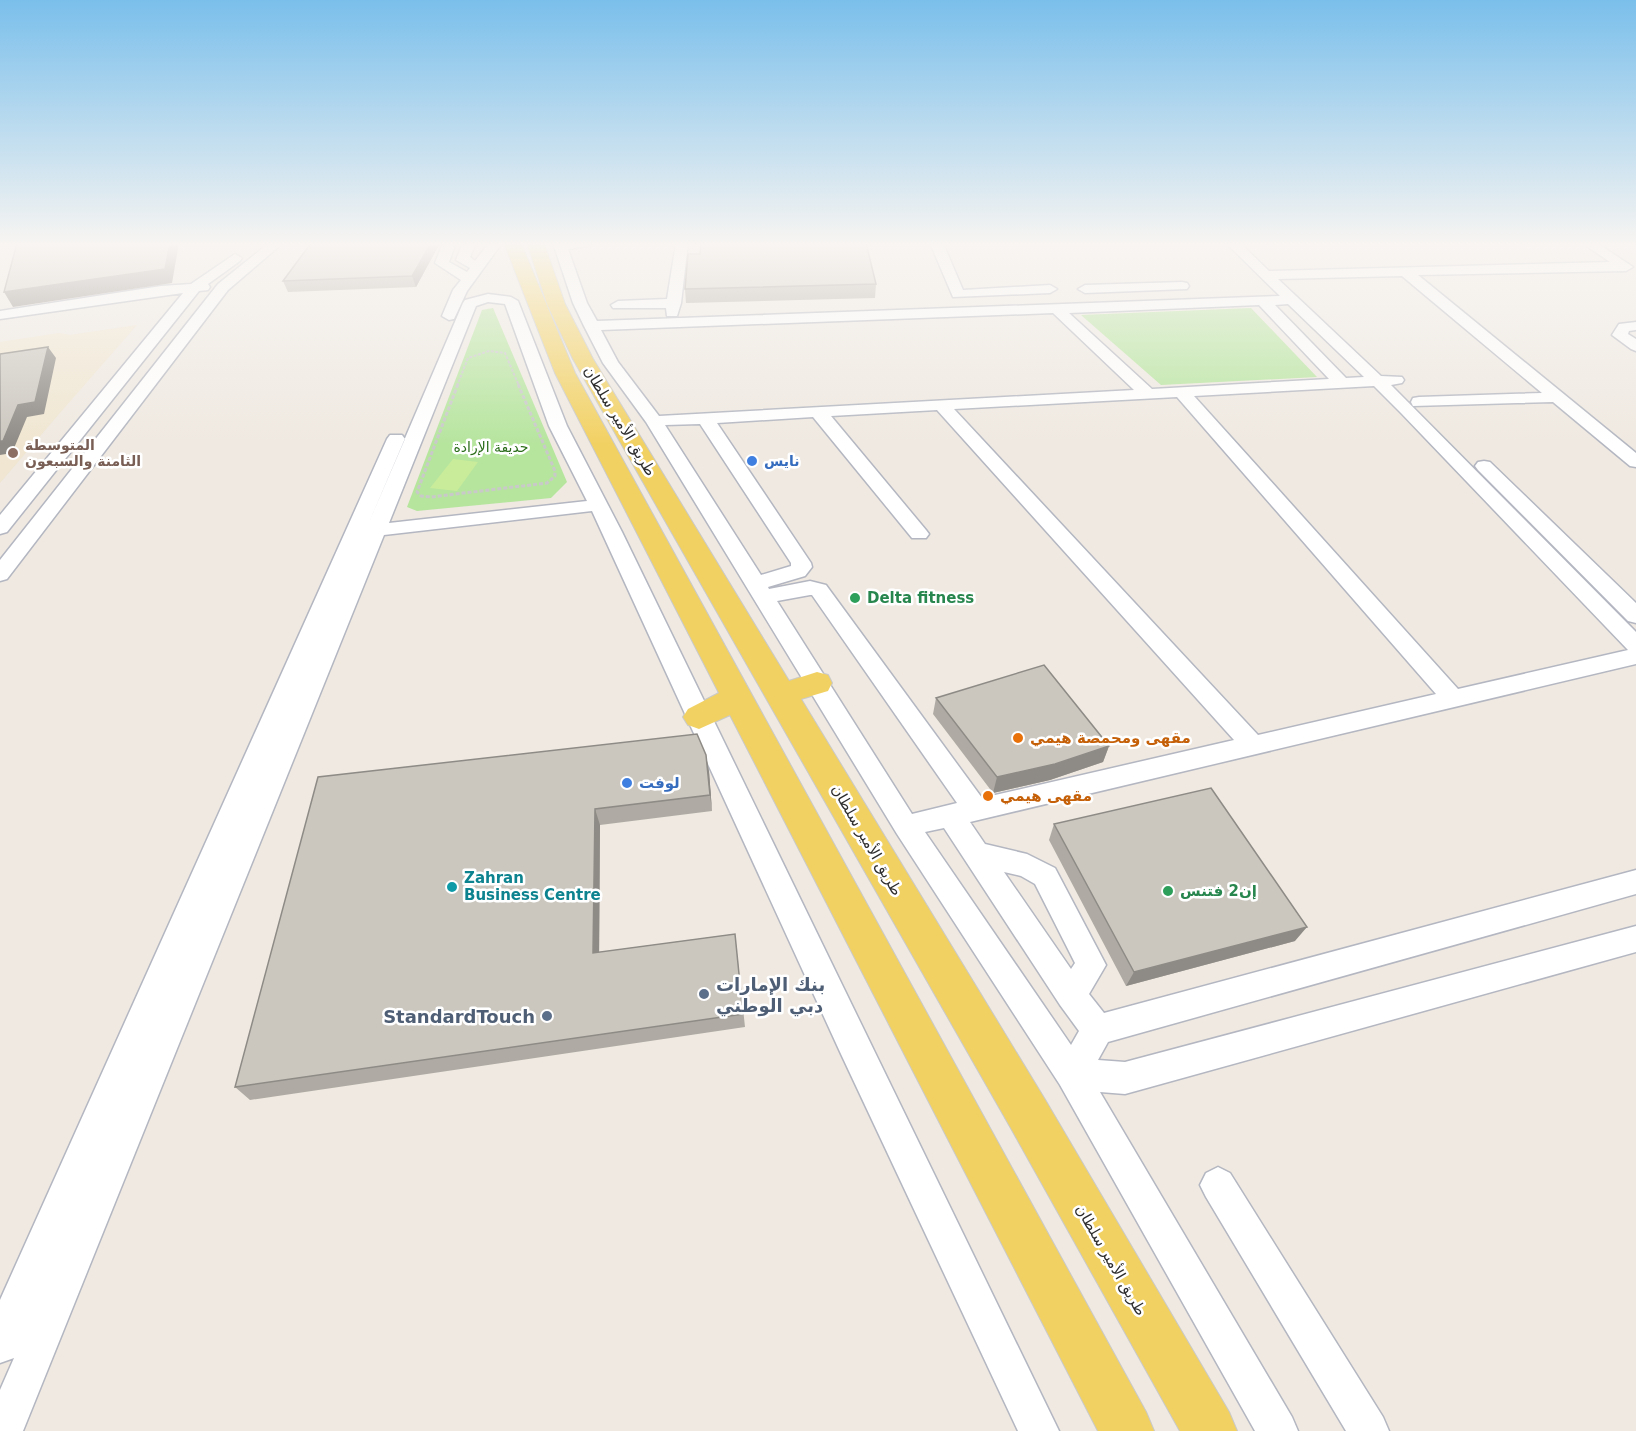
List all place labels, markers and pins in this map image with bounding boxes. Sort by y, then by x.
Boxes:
place label: المتوسطة الثامنة والسبعون [25,437,141,470]
marker: المتوسطة الثامنة والسبعون [6,446,20,460]
place label: نايس [764,453,800,469]
marker: نايس [745,454,759,468]
place label: Delta fitness [867,589,974,607]
marker: Delta fitness [848,591,862,605]
place label: مقهى ومحمصة هيمي [1030,729,1191,747]
marker: مقهى ومحمصة هيمي [1011,731,1025,745]
place label: لوفت [639,774,680,792]
marker: لوفت [620,776,634,790]
place label: مقهى هيمي [1000,787,1092,805]
marker: مقهى هيمي [981,789,995,803]
place label: Zahran Business Centre [464,869,601,904]
marker: Zahran Business Centre [445,880,459,894]
place label: إن2 فتنس [1180,882,1257,900]
marker: إن2 فتنس [1161,884,1175,898]
place label: بنك الإمارات دبي الوطني [716,974,825,1017]
marker: بنك الإمارات دبي الوطني [697,987,711,1001]
place label: StandardTouch [383,1006,535,1027]
marker: StandardTouch [540,1009,554,1023]

